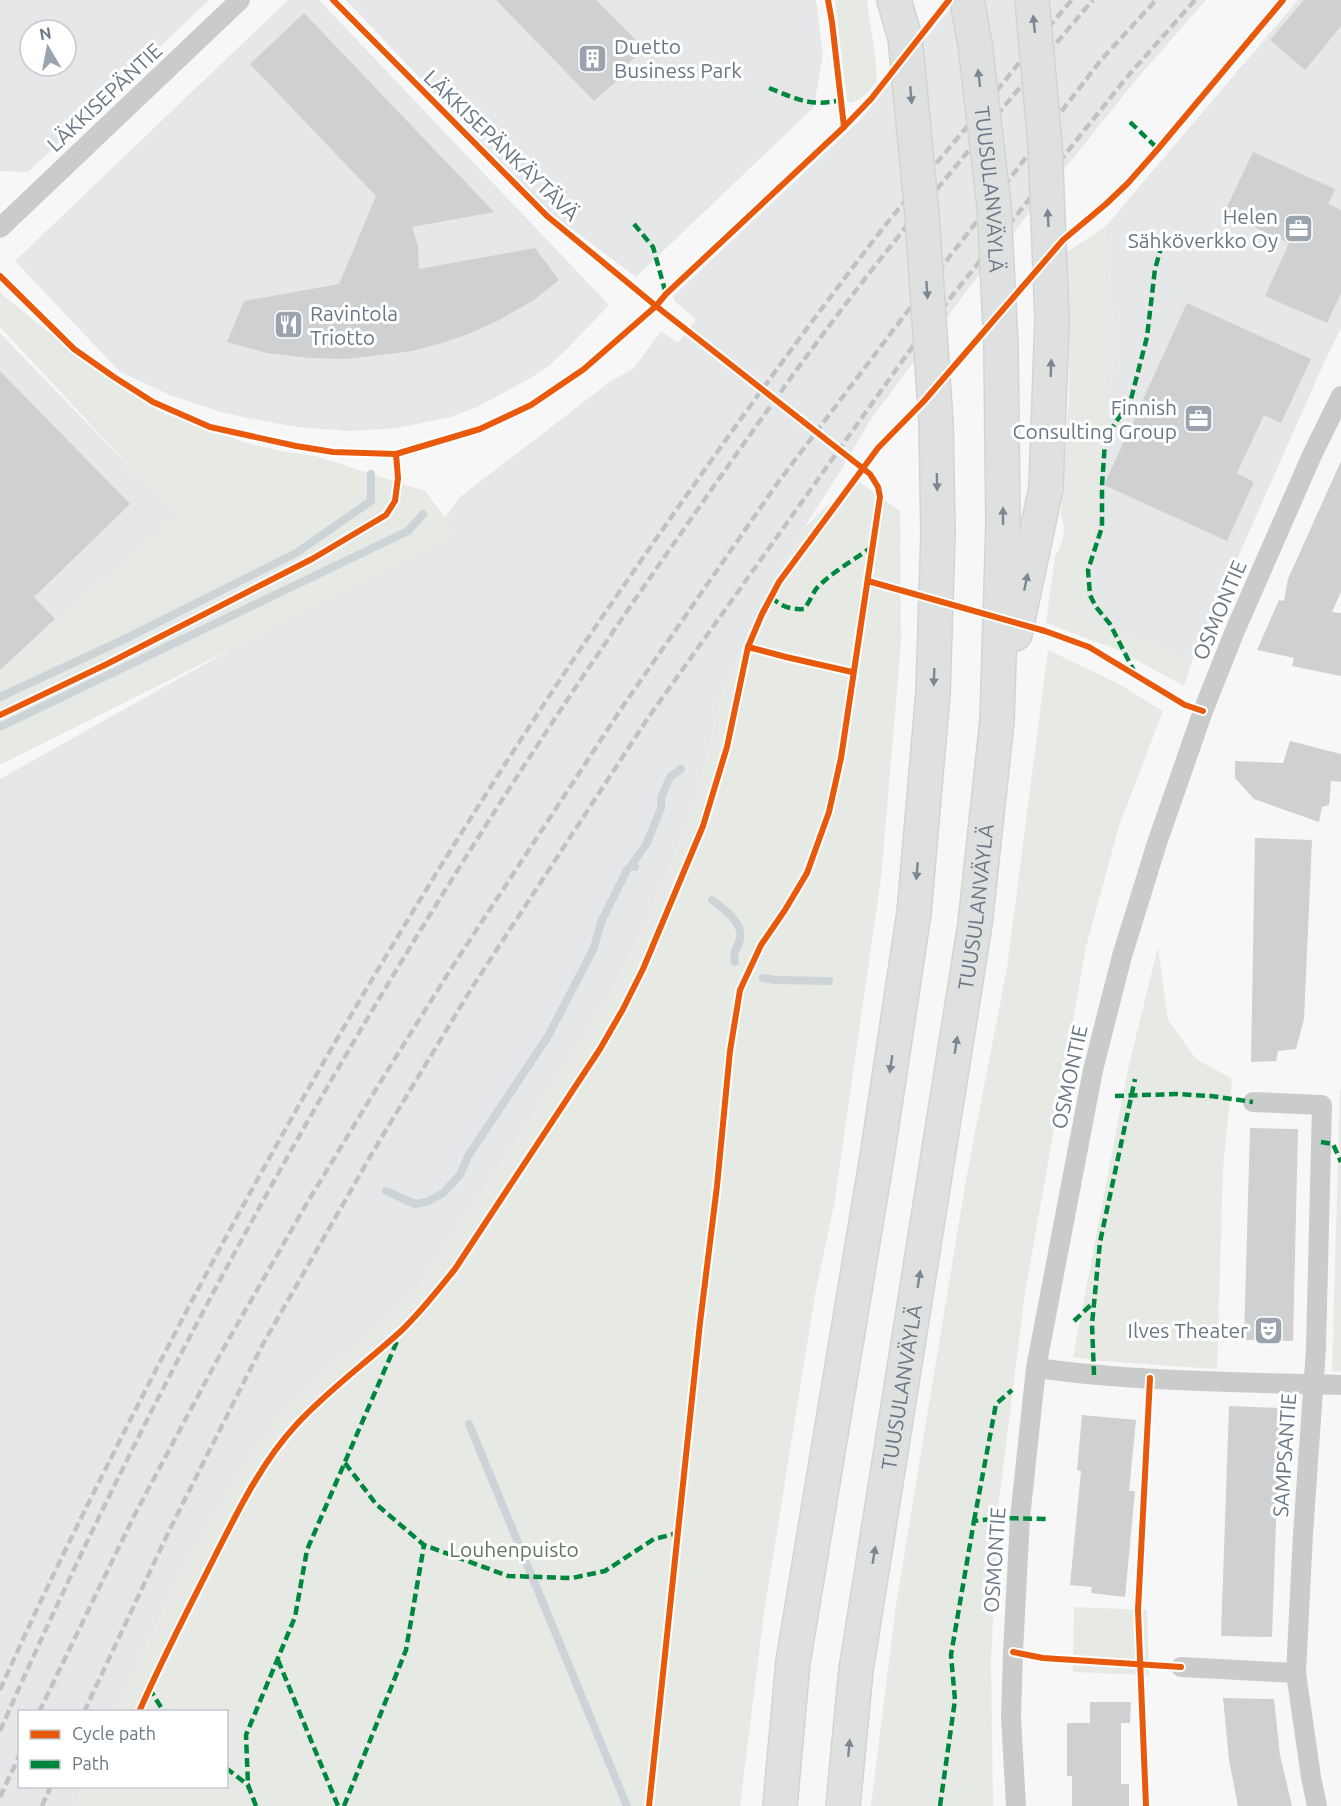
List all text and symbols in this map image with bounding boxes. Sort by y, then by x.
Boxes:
one-way arrow [1029,14,1039,33]
north arrow [18,18,78,78]
text: N [38,23,53,43]
place label: Duetto Business Park [614,34,742,82]
street label: LÄKKISEPÄNTIE [42,38,166,156]
building icon: Duetto Business Park [577,42,609,74]
street label: LÄKKISEPÄNKÄYTÄVÄ [419,65,585,226]
one-way arrow [974,69,984,88]
one-way arrow [906,86,916,105]
street label: TUUSULANVÄYLÄ [970,105,1009,273]
place label: Helen Sähköverkko Oy [1128,204,1278,252]
one-way arrow [1044,209,1053,228]
office icon: Helen Sähköverkko Oy [1283,212,1315,244]
one-way arrow [922,280,932,299]
place label: Ravintola Triotto [310,301,398,349]
restaurant icon: Ravintola Triotto [273,309,305,341]
one-way arrow [1046,358,1055,377]
place label: Finnish Consulting Group [1013,395,1177,443]
office icon: Finnish Consulting Group [1182,403,1214,435]
one-way arrow [933,472,942,491]
one-way arrow [998,506,1008,525]
street label: OSMONTIE [1187,557,1251,663]
one-way arrow [1022,572,1031,591]
one-way arrow [929,667,938,686]
street label: TUUSULANVÄYLÄ [953,822,998,992]
one-way arrow [912,862,922,881]
street label: OSMONTIE [1046,1023,1092,1131]
one-way arrow [951,1035,960,1054]
one-way arrow [886,1055,895,1074]
one-way arrow [914,1269,923,1288]
street label: TUUSULANVÄYLÄ [876,1302,926,1472]
theatre icon: Ilves Theater [1253,1314,1285,1346]
place label: Ilves Theater [1128,1318,1248,1342]
street label: SAMPSANTIE [1268,1392,1300,1518]
street label: OSMONTIE [978,1506,1010,1614]
park label: Louhenpuisto [449,1537,579,1561]
one-way arrow [870,1545,879,1564]
legend [18,1710,228,1788]
text: Cycle path [72,1723,156,1743]
one-way arrow [844,1738,854,1757]
text: Path [72,1753,109,1773]

